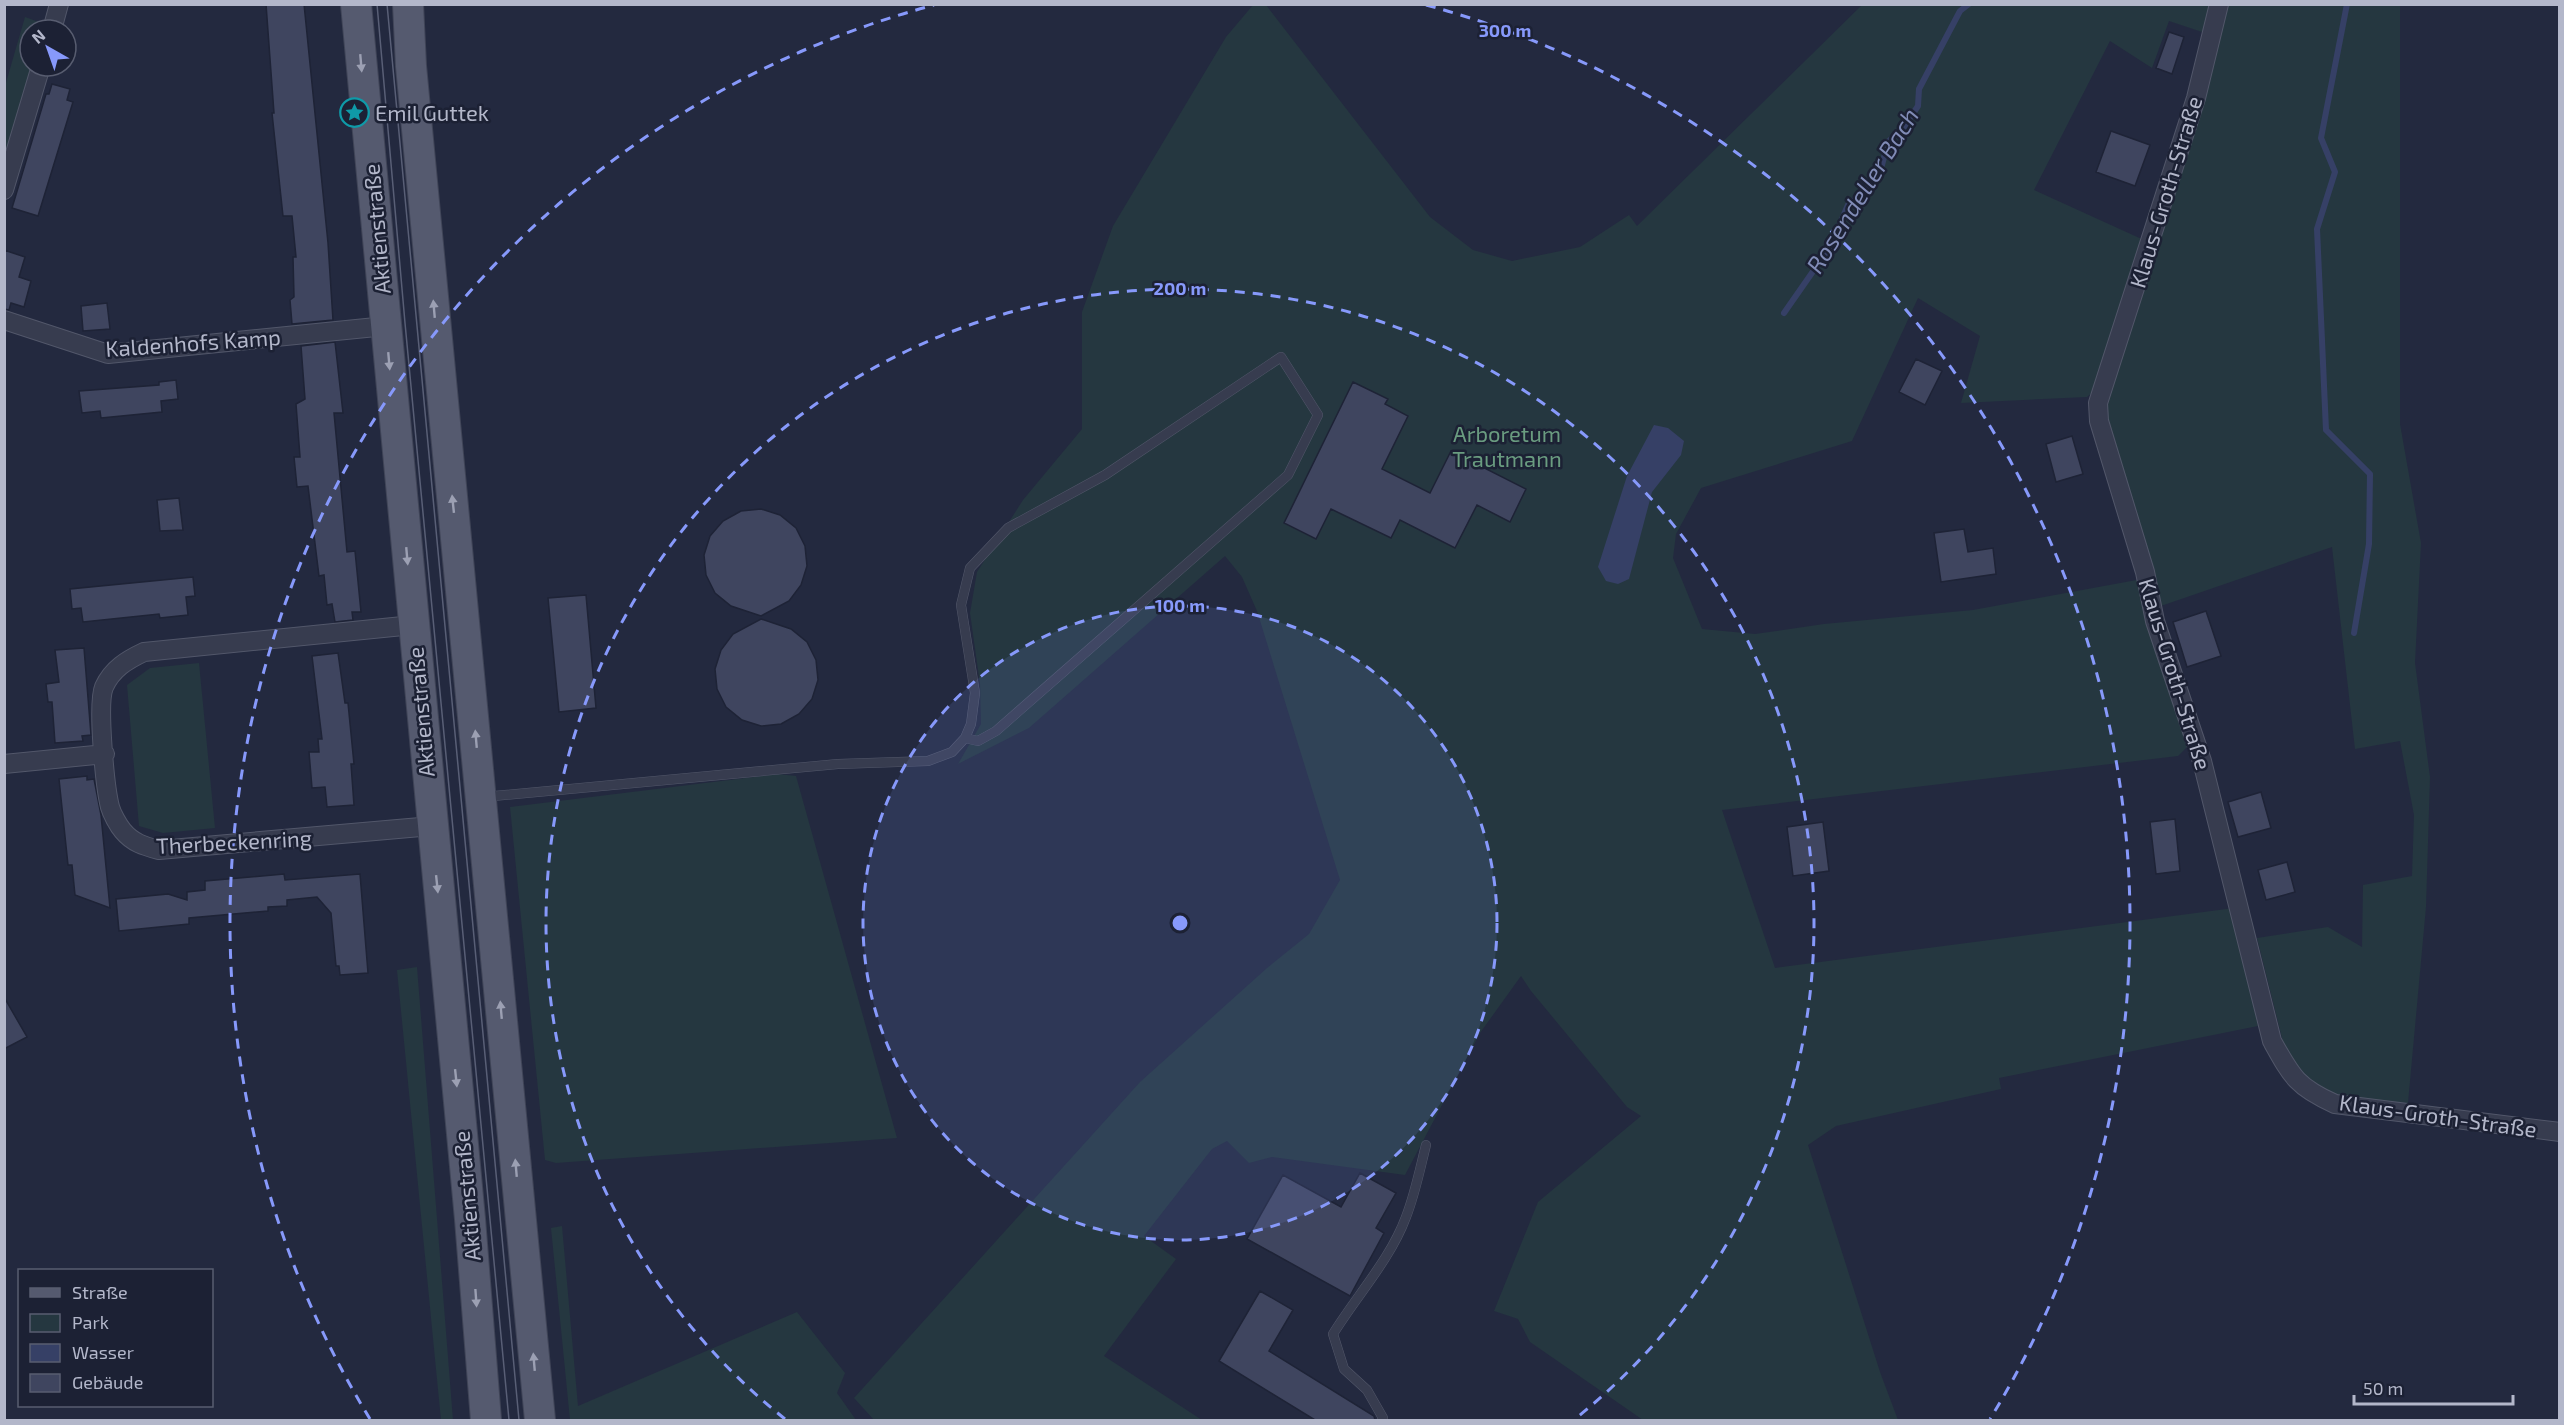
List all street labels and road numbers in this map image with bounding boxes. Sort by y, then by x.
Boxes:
street label: Klaus-Groth-Straße [2124,93,2207,291]
street label: Aktienstraße [357,163,395,295]
street label: Kaldenhofs Kamp [104,323,281,361]
street label: Klaus-Groth-Straße [2134,575,2217,773]
street label: Aktienstraße [401,646,439,778]
street label: Therbeckenring [155,824,313,858]
street label: Klaus-Groth-Straße [2338,1088,2538,1142]
street label: Aktienstraße [447,1130,485,1262]

